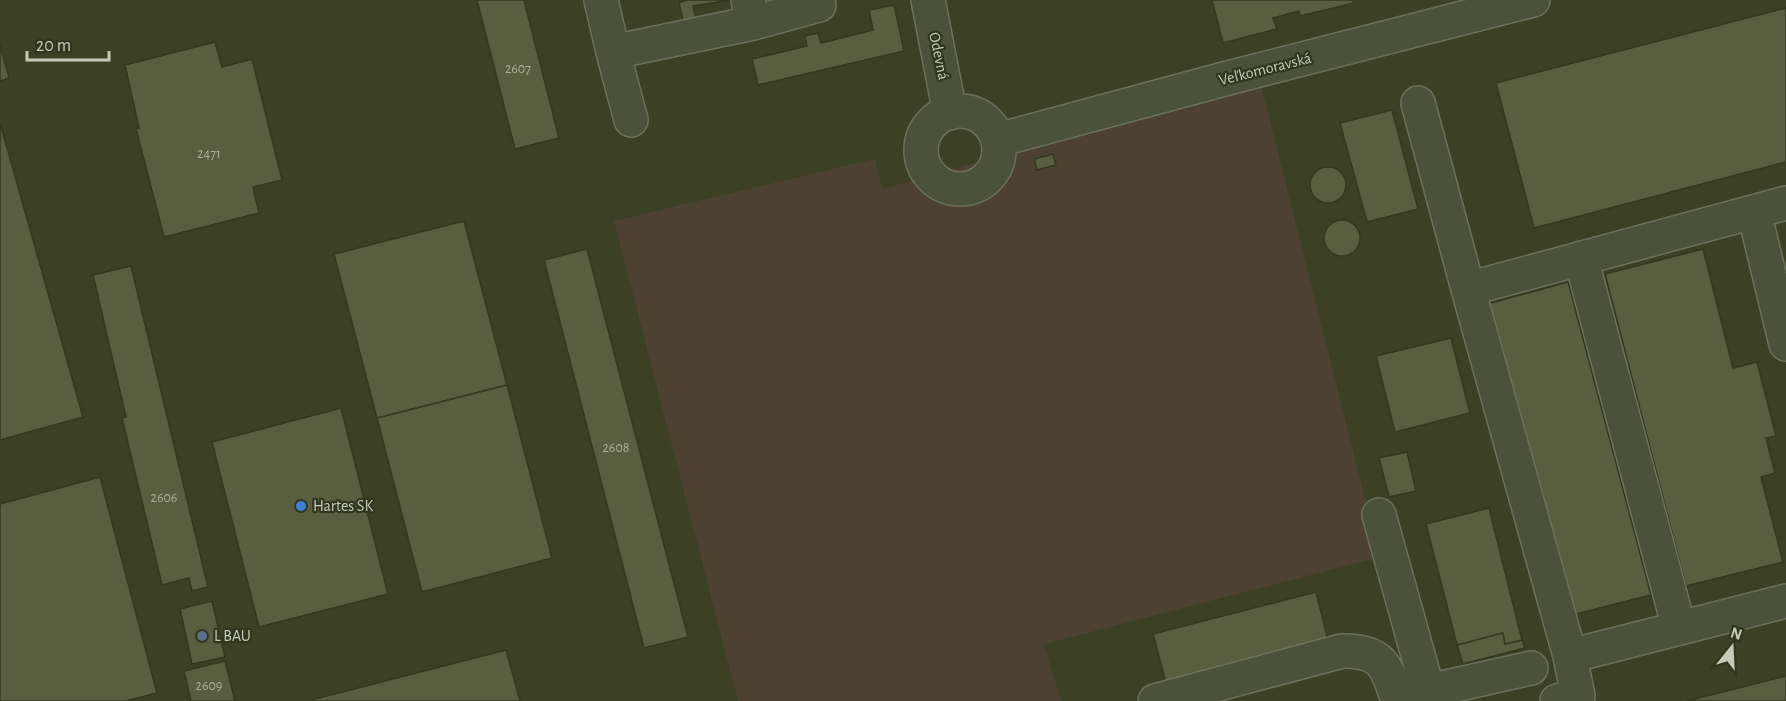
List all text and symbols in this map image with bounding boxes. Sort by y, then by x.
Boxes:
scale bar [27,24,110,62]
street label: Odevná [926,31,952,81]
text: 20 m [36,37,71,55]
street label: Veľkomoravská [1217,50,1313,88]
house number: 2607 [505,62,531,76]
house number: 2471 [197,147,221,161]
house number: 2608 [603,441,629,455]
house number: 2606 [151,491,177,505]
place label: Hartes SK [313,498,373,514]
marker: Hartes SK [294,499,308,513]
north arrow [1702,617,1762,677]
text: N [1729,624,1744,643]
place label: L BAU [214,628,251,644]
marker: L BAU [195,629,209,643]
house number: 2609 [196,679,222,693]

